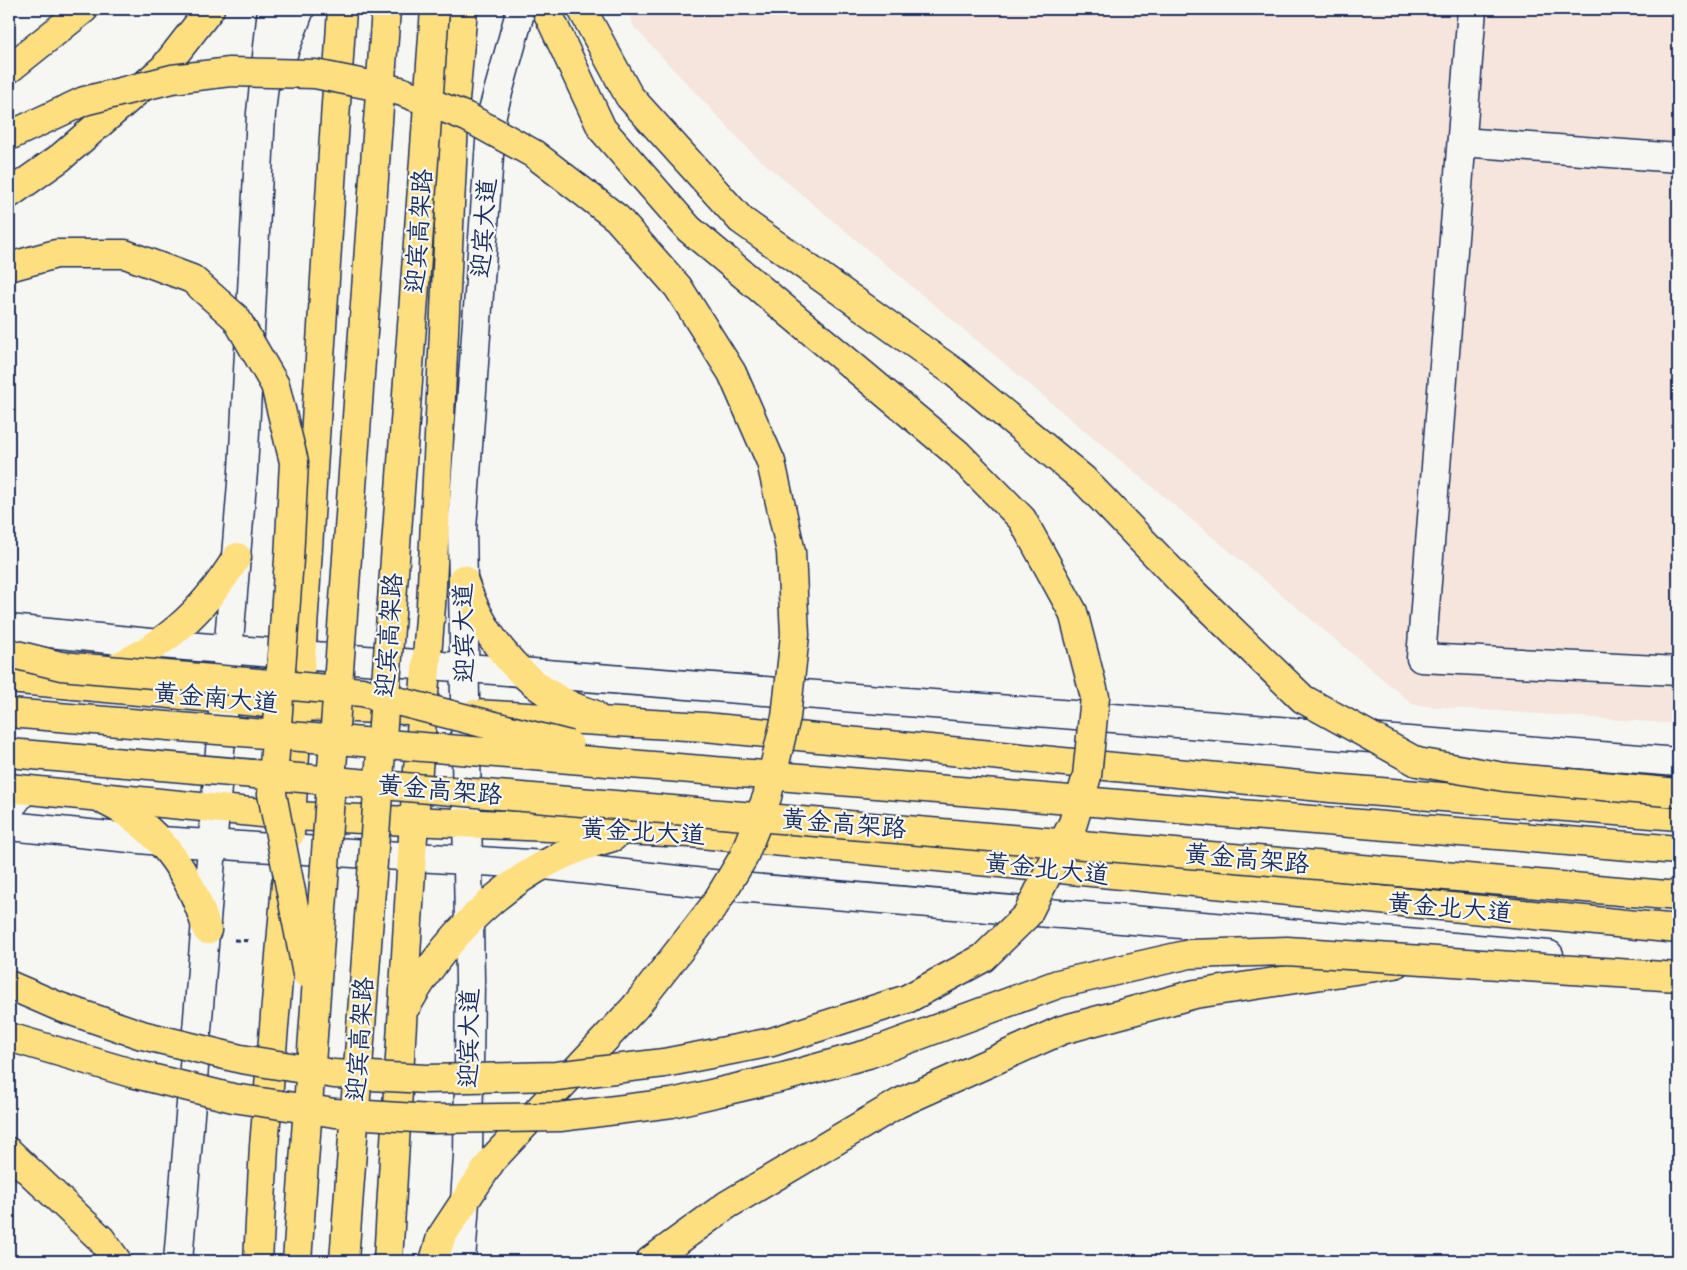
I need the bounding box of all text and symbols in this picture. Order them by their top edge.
street label: 迎宾高架路 [399,168,439,294]
street label: 迎宾大道 [465,177,503,279]
street label: 迎宾高架路 [369,572,409,698]
street label: 迎宾大道 [447,583,481,683]
street label: 黄金南大道 [152,677,280,719]
street label: 黄金高架路 [376,769,504,811]
street label: 黄金高架路 [780,803,908,845]
street label: 黄金北大道 [580,813,706,851]
street label: 黄金高架路 [1183,838,1311,880]
street label: 黄金北大道 [983,847,1111,891]
street label: 黄金北大道 [1386,887,1514,929]
street label: 迎宾高架路 [340,976,380,1102]
street label: 迎宾大道 [452,988,486,1088]

